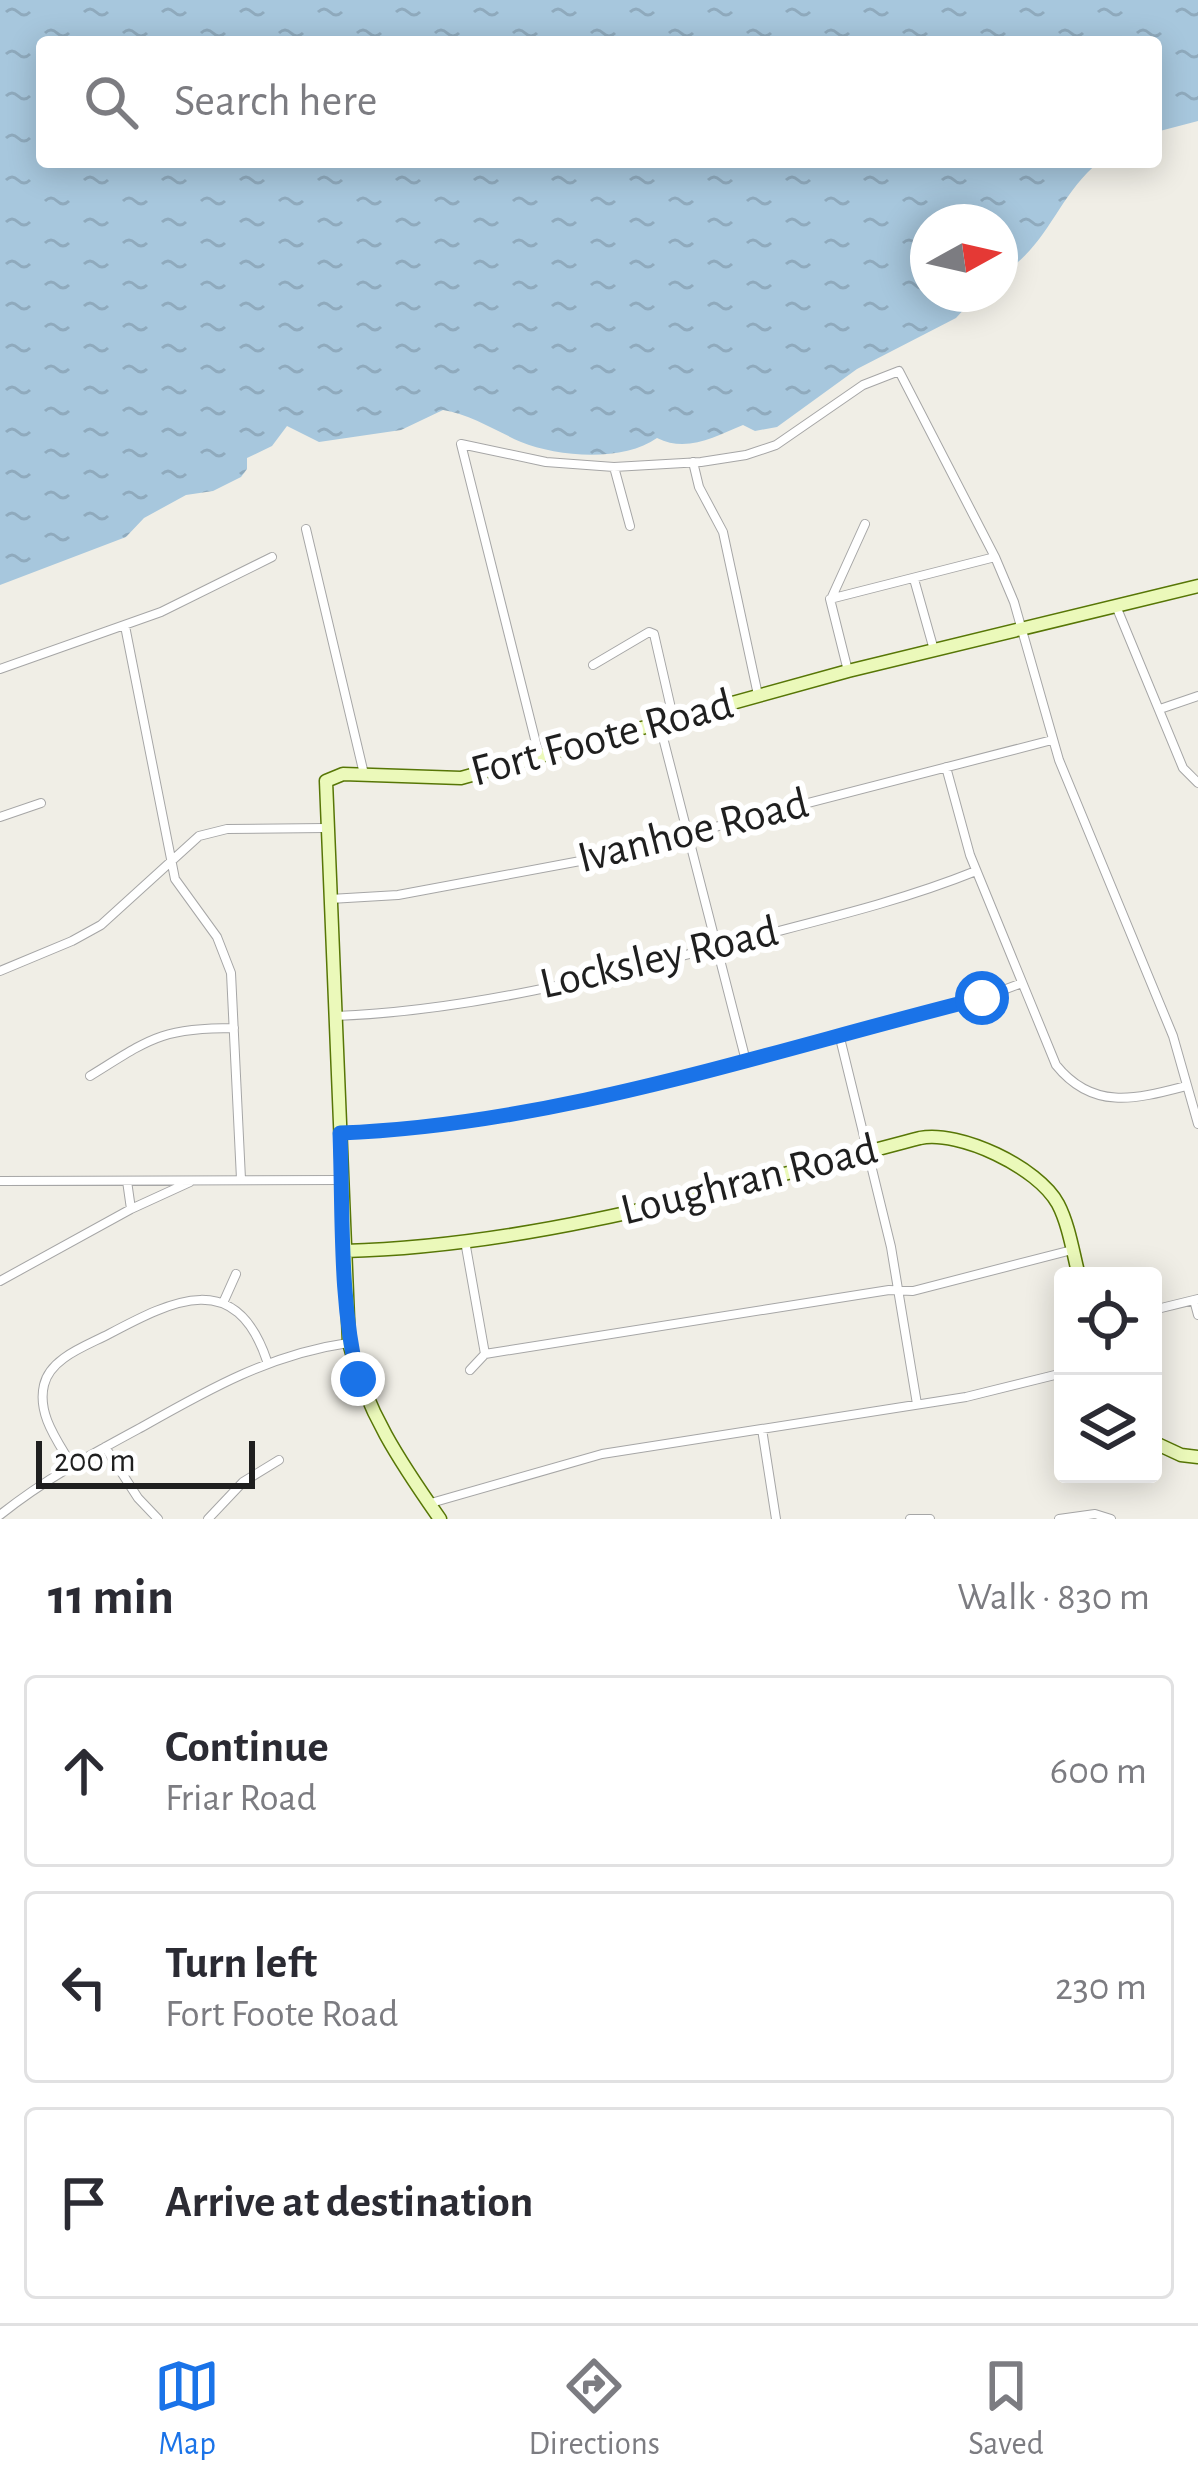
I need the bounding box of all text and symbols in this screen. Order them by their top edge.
search box [36,36,1162,168]
icon: search [78,69,144,135]
text: Search here [174,79,377,124]
north arrow [910,204,1018,312]
street label: Fort Foote Road [466,681,738,795]
street label: Ivanhoe Road [573,781,813,881]
street label: Locksley Road [536,909,782,1007]
route start [955,971,1009,1025]
street label: Loughran Road [616,1126,882,1234]
map controls [1054,1267,1162,1483]
button: locate [1054,1267,1162,1375]
route end [331,1352,385,1406]
button: layers [1054,1375,1162,1483]
scale bar [36,1435,255,1488]
text: 200 m [54,1445,136,1478]
text: 11 min [48,1572,174,1623]
text: Walk · 830 m [957,1578,1150,1617]
text: Continue [165,1725,329,1770]
icon: ahead [51,1738,117,1804]
text: 600 m [1050,1752,1147,1791]
text: Friar Road [165,1779,317,1818]
text: Turn left [165,1941,317,1986]
icon: left [51,1954,117,2020]
text: 230 m [1055,1968,1147,2007]
text: Fort Foote Road [165,1995,398,2034]
icon: arrive [51,2170,117,2236]
text: Arrive at destination [165,2180,533,2225]
tab: Map [154,2353,220,2465]
tab: Directions [528,2353,660,2465]
tab: Saved [968,2353,1044,2465]

